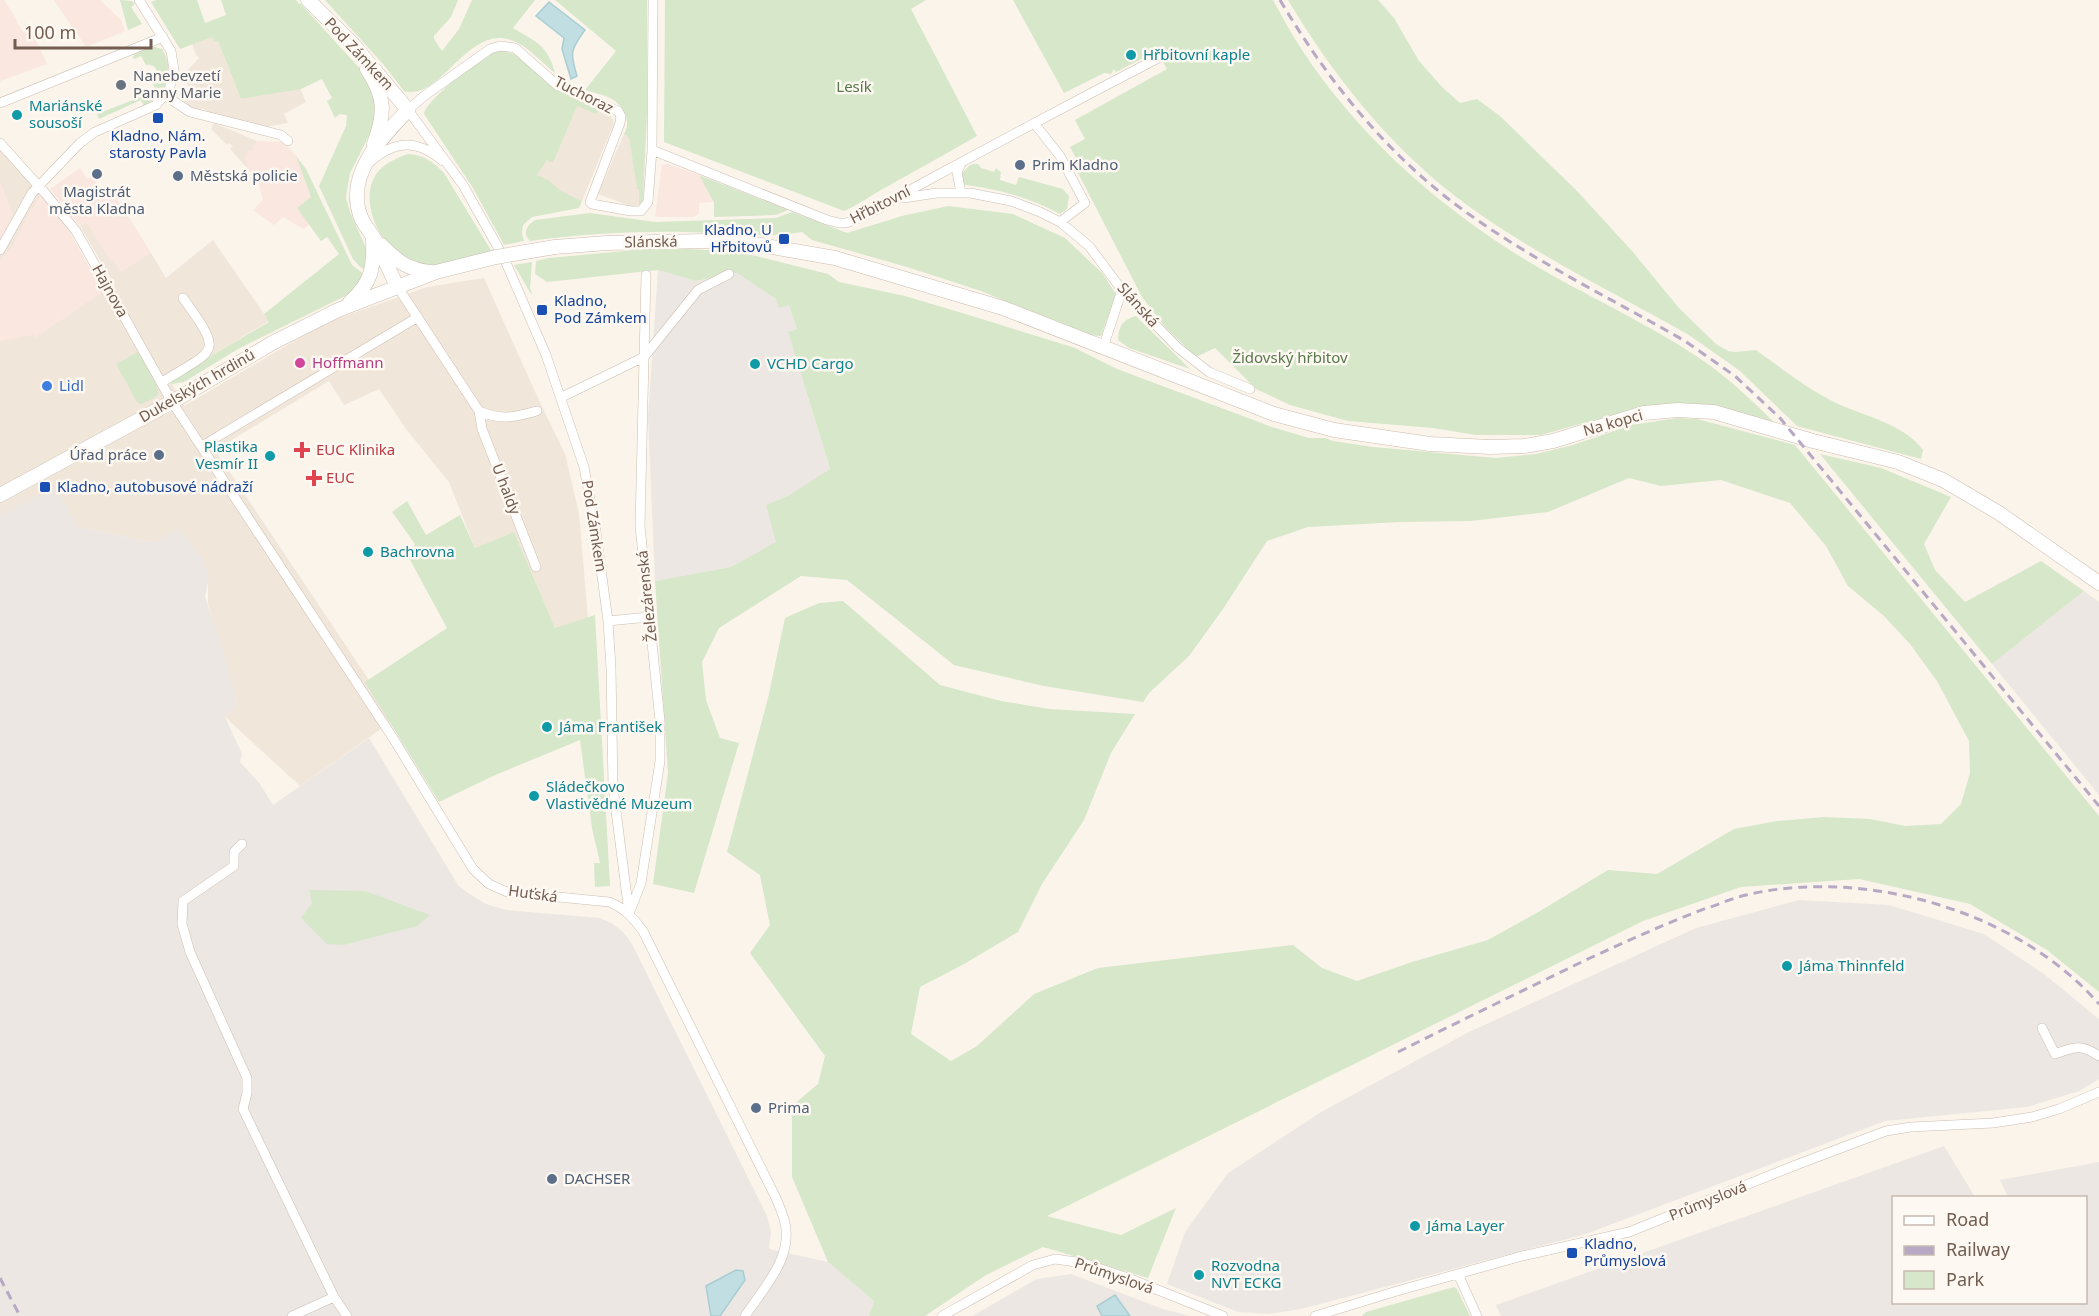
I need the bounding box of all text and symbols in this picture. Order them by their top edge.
scale bar [15,12,152,50]
street label: Pod Zámkem [321,13,399,94]
text: 100 m [24,20,76,44]
place label: Hřbitovní kaple [1143,44,1250,64]
marker: Hřbitovní kaple [1124,48,1138,62]
place label: Nanebevzetí Panny Marie [133,65,221,102]
street label: Tuchoraz [552,71,617,117]
park label: Lesík [836,76,872,96]
marker: Nanebevzetí Panny Marie [114,78,128,92]
place label: Mariánské sousoší [29,95,102,132]
marker: Mariánské sousoší [10,108,24,122]
marker: Kladno, Nám. starosty Pavla [151,111,165,125]
place label: Kladno, Nám. starosty Pavla [109,125,207,162]
place label: Prim Kladno [1032,154,1118,174]
marker: Prim Kladno [1013,158,1027,172]
place label: Městská policie [190,165,298,185]
marker: Magistrát města Kladna [90,167,104,181]
marker: Městská policie [171,169,185,183]
street label: Hřbitovní [846,180,914,228]
place label: Magistrát města Kladna [49,181,145,218]
place label: Kladno, U Hřbitovů [704,219,772,256]
street label: Slánská [624,231,678,251]
marker: Kladno, U Hřbitovů [777,232,791,246]
street label: Hajnova [88,261,134,321]
street label: Slánská [1113,278,1164,331]
place label: Kladno, Pod Zámkem [554,290,647,327]
marker: Kladno, Pod Zámkem [535,303,549,317]
street label: Dukelských hrdinů [135,344,258,426]
park label: Židovský hřbitov [1232,347,1348,367]
place label: Hoffmann [312,352,384,372]
place label: VCHD Cargo [767,353,854,373]
marker: Hoffmann [293,356,307,370]
marker: VCHD Cargo [748,357,762,371]
place label: Lidl [59,375,84,395]
marker: Lidl [40,379,54,393]
street label: Na kopci [1581,404,1645,440]
place label: Plastika Vesmír II [195,436,258,473]
place label: EUC Klinika [316,439,395,459]
marker: EUC Klinika [293,441,311,459]
place label: Úřad práce [69,444,147,464]
marker: Úřad práce [152,448,166,462]
marker: Plastika Vesmír II [263,449,277,463]
street label: U haldy [488,460,526,517]
place label: EUC [326,467,355,487]
marker: EUC [307,471,321,485]
place label: Kladno, autobusové nádraží [57,476,254,496]
street label: Pod Zámkem [578,478,612,573]
marker: Kladno, autobusové nádraží [38,480,52,494]
place label: Bachrovna [380,541,455,561]
marker: Bachrovna [361,545,375,559]
street label: Železárenská [631,549,661,643]
place label: Jáma František [557,716,662,736]
marker: Jáma František [540,720,554,734]
place label: Sládečkovo Vlastivědné Muzeum [546,776,692,813]
marker: Sládečkovo Vlastivědné Muzeum [527,789,541,803]
street label: Huťská [507,880,559,906]
place label: Jáma Thinnfeld [1797,955,1905,975]
marker: Jáma Thinnfeld [1780,959,1794,973]
place label: Prima [768,1097,810,1117]
marker: Prima [749,1101,763,1115]
place label: DACHSER [564,1168,631,1188]
marker: DACHSER [545,1172,559,1186]
street label: Průmyslová [1666,1175,1749,1225]
legend [1892,1196,2087,1304]
text: Road [1946,1207,1989,1231]
place label: Jáma Layer [1425,1215,1504,1235]
marker: Jáma Layer [1408,1219,1422,1233]
place label: Kladno, Průmyslová [1584,1233,1666,1270]
text: Railway [1946,1237,2011,1261]
marker: Kladno, Průmyslová [1565,1246,1579,1260]
street label: Průmyslová [1072,1252,1156,1298]
place label: Rozvodna NVT ECKG [1211,1255,1281,1292]
text: Park [1946,1267,1984,1291]
marker: Rozvodna NVT ECKG [1192,1268,1206,1282]

